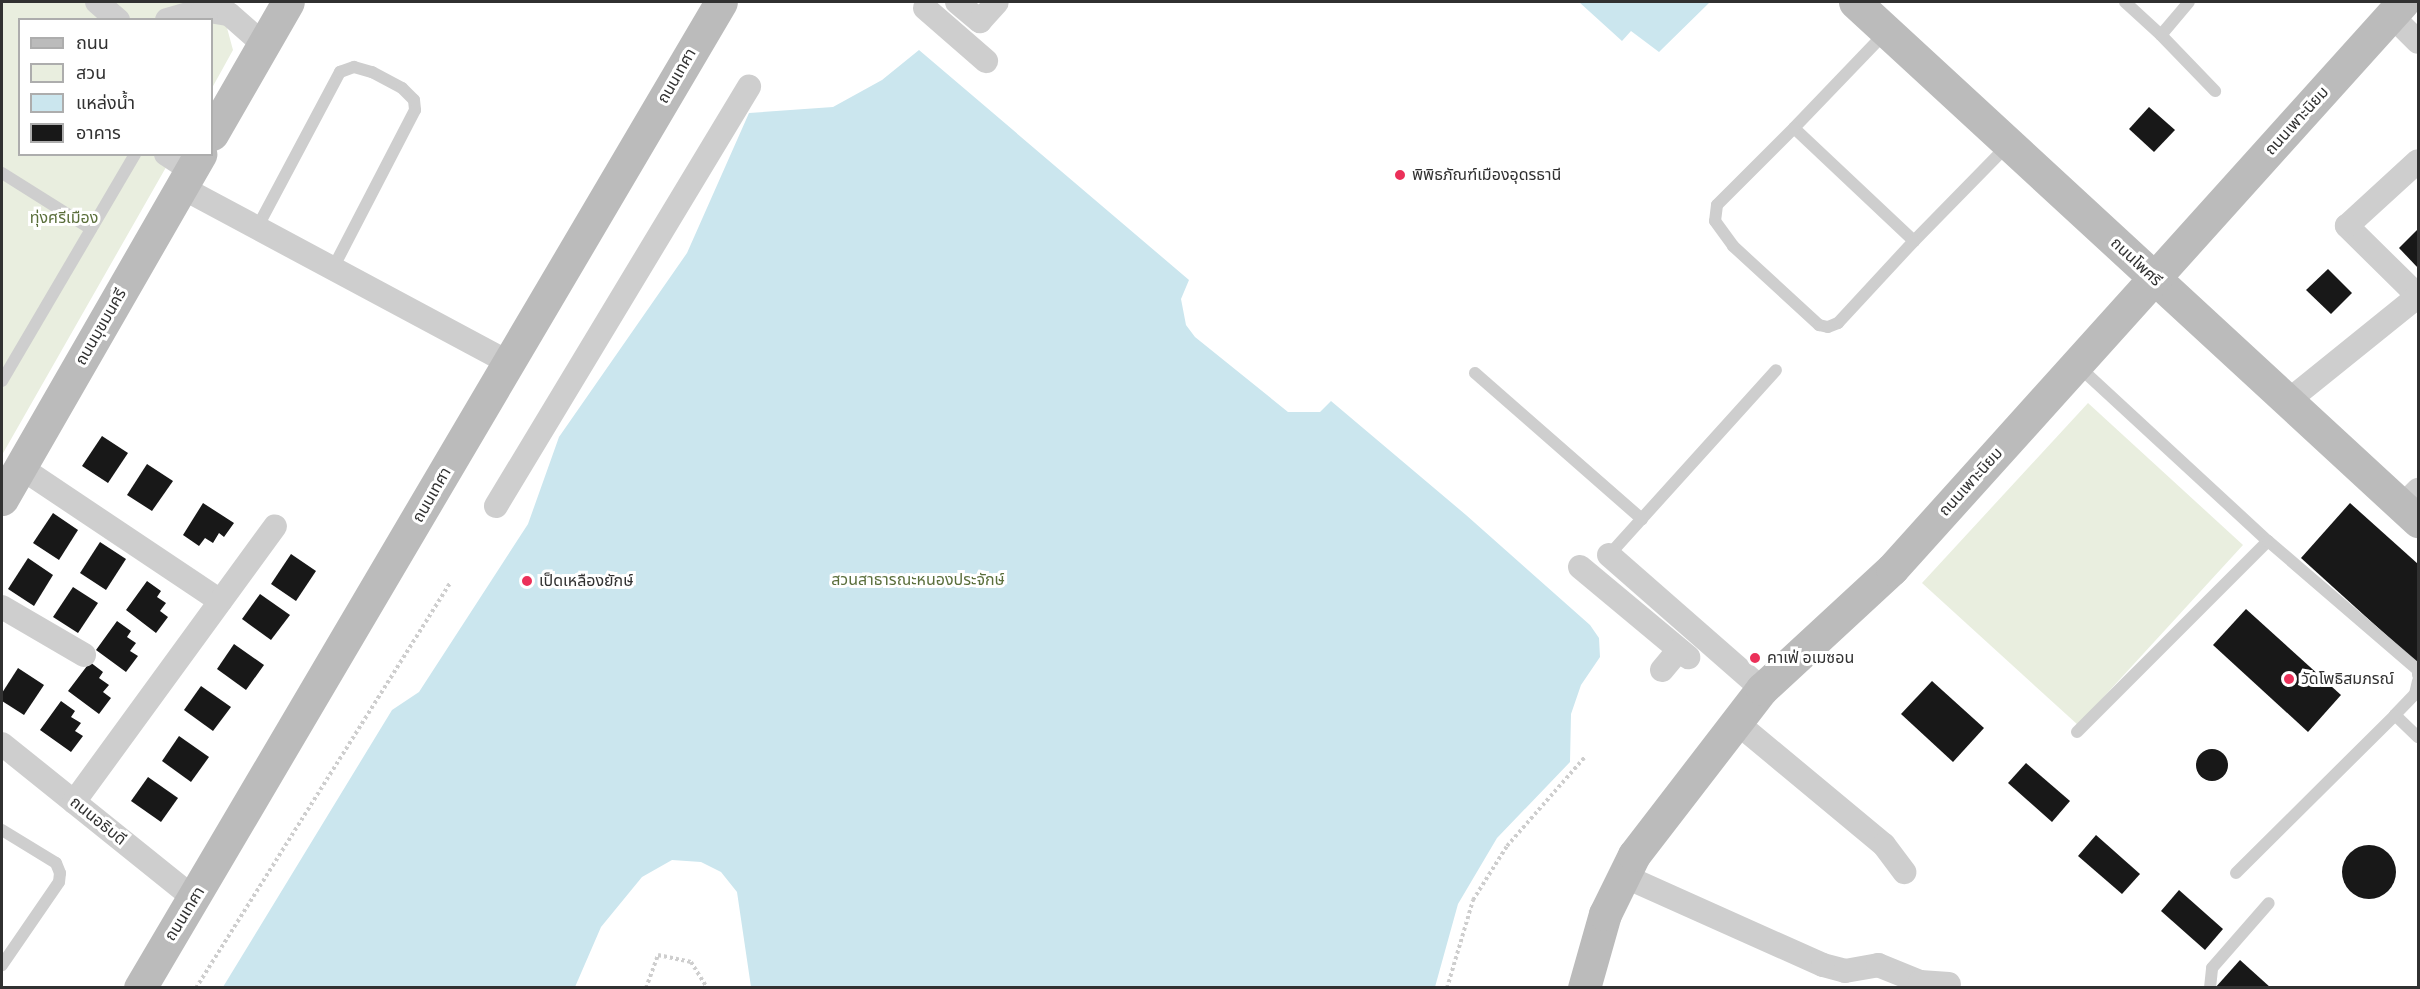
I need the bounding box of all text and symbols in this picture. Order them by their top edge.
legend [18,18,213,156]
text: ถนน [76,32,109,54]
street label: ถนนเทศา [654,45,700,107]
text: สวน [76,62,106,84]
street label: ถนนเพาะนิยม [2261,83,2333,159]
text: แหล่งน้ำ [76,92,135,114]
text: อาคาร [76,122,121,144]
place label: พิพิธภัณฑ์เมืองอุดรธานี [1412,165,1561,185]
marker: พิพิธภัณฑ์เมืองอุดรธานี [1393,168,1407,182]
park label: ทุ่งศรีเมือง [30,208,98,228]
street label: ถนนโพศรี [2106,234,2166,290]
street label: ถนนมุขมนครี [71,285,131,369]
street label: ถนนเพาะนิยม [1935,444,2007,520]
street label: ถนนเทศา [409,464,455,526]
park label: สวนสาธารณะหนองประจักษ์ [831,570,1005,590]
place label: เป็ดเหลืองยักษ์ [539,571,633,591]
marker: เป็ดเหลืองยักษ์ [520,574,534,588]
place label: คาเฟ่ อเมซอน [1767,648,1854,668]
marker: คาเฟ่ อเมซอน [1748,651,1762,665]
place label: วัดโพธิสมภรณ์ [2301,669,2394,689]
marker: วัดโพธิสมภรณ์ [2282,672,2296,686]
street label: ถนนอธิบดี [66,793,130,849]
street label: ถนนเทศา [161,883,209,945]

